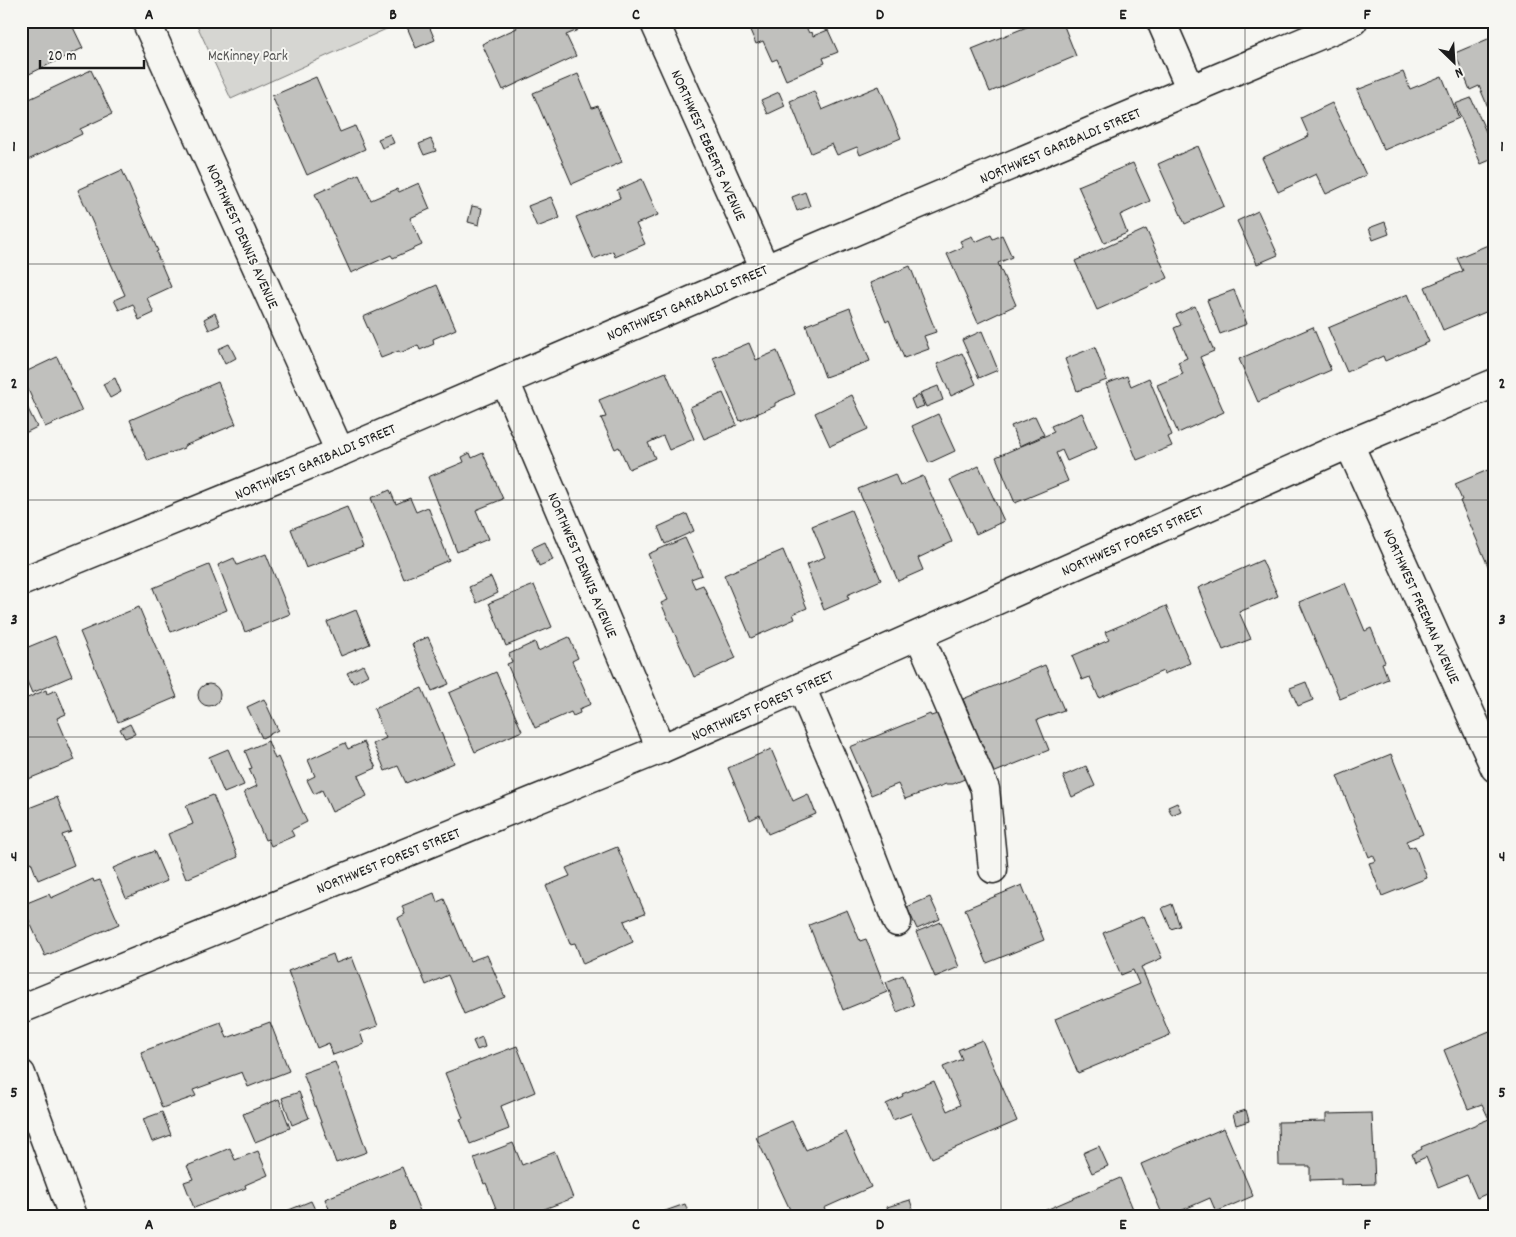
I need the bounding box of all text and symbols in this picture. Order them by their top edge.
text: A [145,4,154,27]
text: B [389,4,397,27]
text: C [632,4,640,27]
text: D [876,4,885,27]
text: E [1119,4,1127,27]
text: F [1363,4,1371,27]
scale bar [40,38,144,70]
north arrow [1428,38,1478,88]
text: 20 m [48,46,76,68]
park label: McKinney Park [208,46,288,68]
text: N [1451,61,1466,83]
street label: NORTHWEST EBBERTS AVENUE [664,67,751,225]
street label: NORTHWEST GARIBALDI STREET [977,103,1145,191]
text: 1 [12,136,16,159]
text: 1 [1500,136,1504,159]
street label: NORTHWEST DENNIS AVENUE [199,161,283,313]
street label: NORTHWEST GARIBALDI STREET [604,260,772,348]
text: 2 [11,373,18,396]
text: 2 [1499,373,1506,396]
street label: NORTHWEST GARIBALDI STREET [232,419,400,507]
street label: NORTHWEST DENNIS AVENUE [541,490,622,642]
street label: NORTHWEST FOREST STREET [1058,501,1207,583]
street label: NORTHWEST FREEMAN AVENUE [1376,526,1464,688]
text: 3 [10,609,18,632]
text: 3 [1498,609,1506,632]
street label: NORTHWEST FOREST STREET [688,666,837,748]
street label: NORTHWEST FOREST STREET [313,823,464,901]
text: 4 [11,846,17,869]
text: 4 [1499,846,1505,869]
text: 5 [10,1082,18,1105]
text: 5 [1498,1082,1506,1105]
text: A [145,1214,154,1237]
text: B [389,1214,397,1237]
text: C [632,1214,640,1237]
text: D [876,1214,885,1237]
text: E [1119,1214,1127,1237]
text: F [1363,1214,1371,1237]

